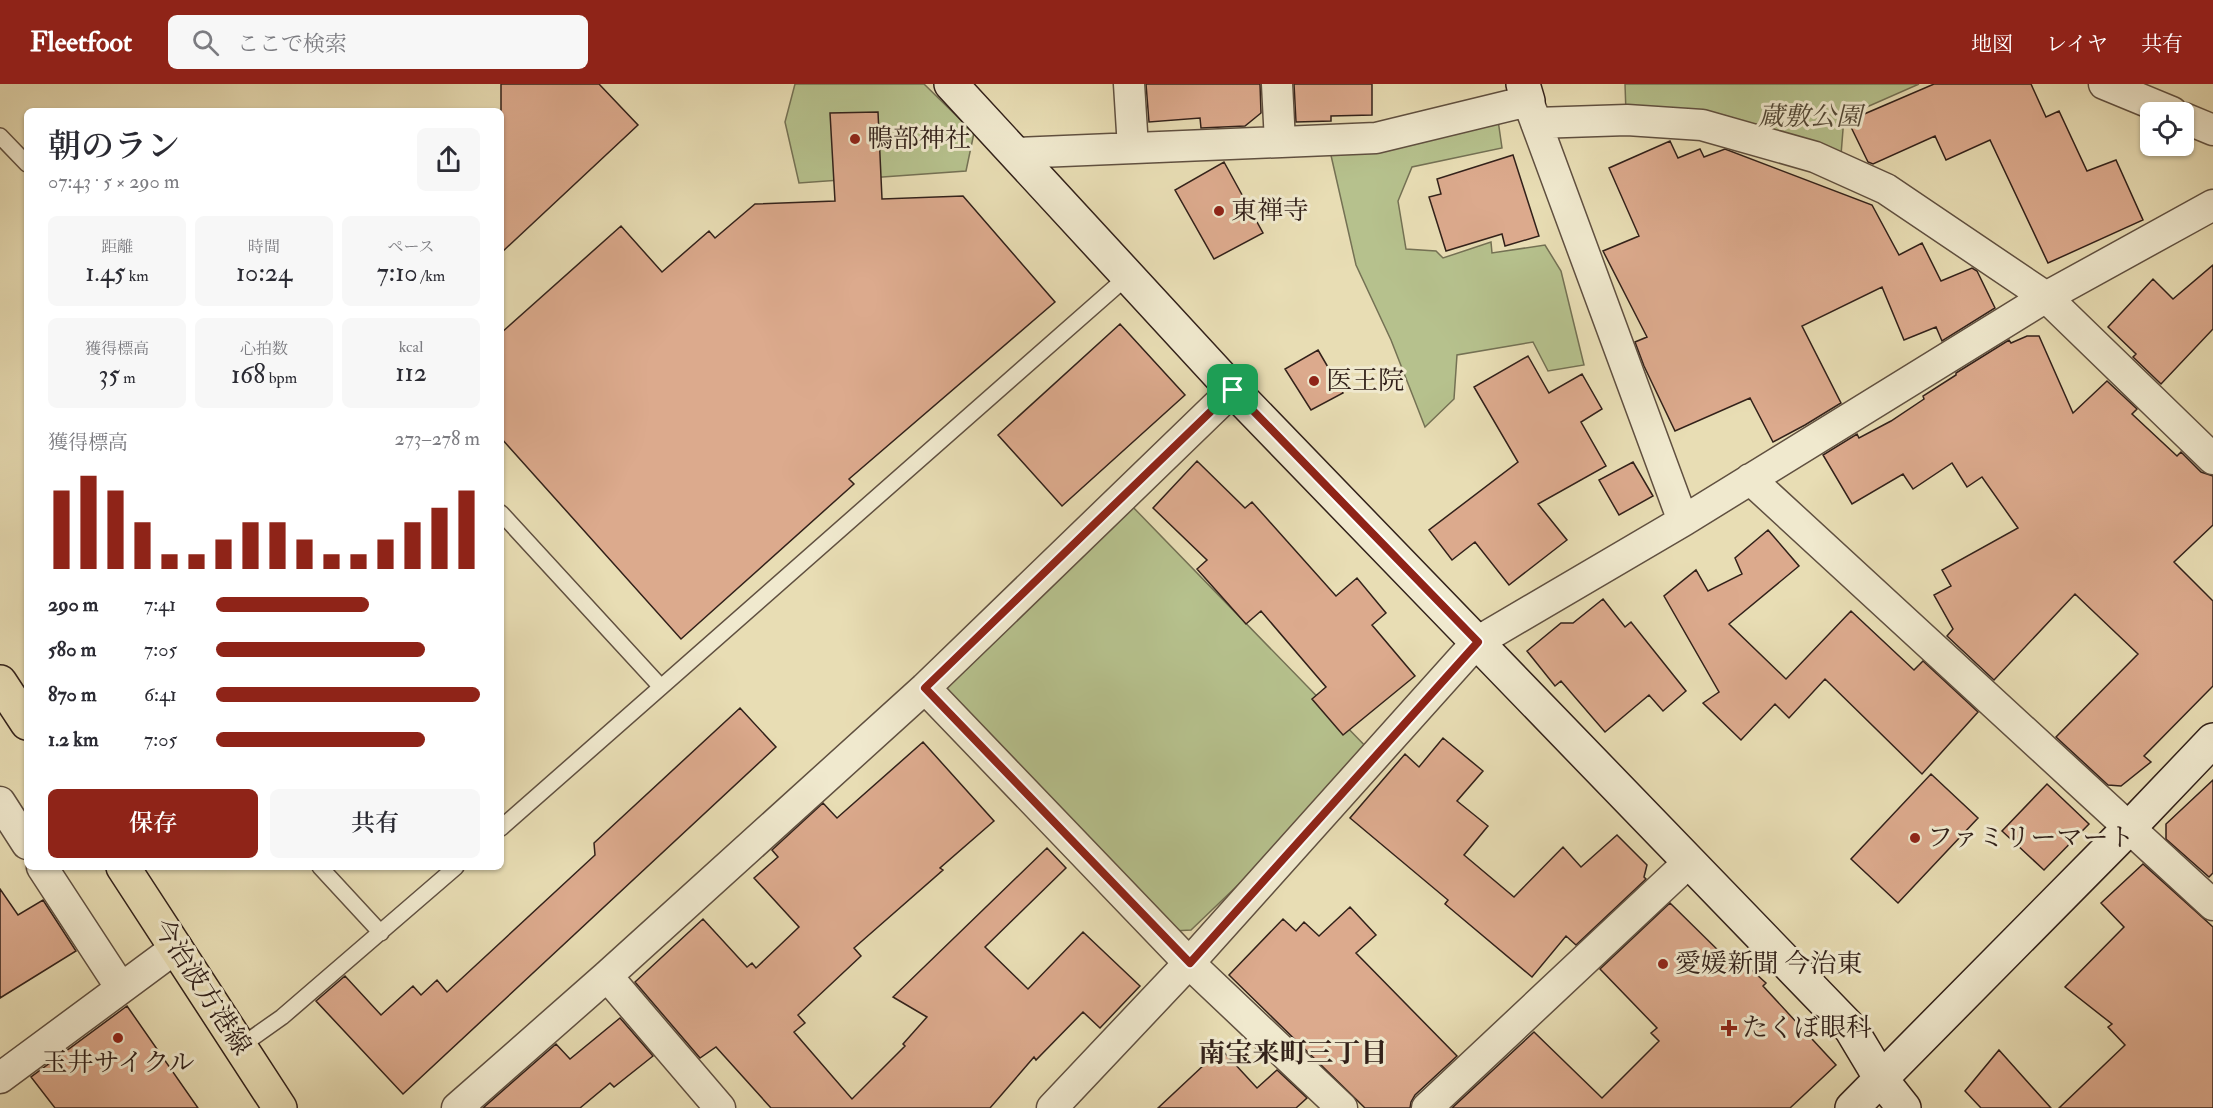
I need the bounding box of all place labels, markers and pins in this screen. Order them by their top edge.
place label: 鴨部神社 [867,123,971,155]
marker: 鴨部神社 [848,132,862,146]
place label: 東禅寺 [1231,195,1309,227]
marker: 東禅寺 [1212,204,1226,218]
pin [1207,364,1258,415]
place label: 医王院 [1326,365,1404,397]
marker: 医王院 [1307,374,1321,388]
place label: ファミリーマート [1927,822,2134,854]
marker: ファミリーマート [1908,831,1922,845]
place label: 愛媛新聞 今治東 [1675,948,1862,980]
marker: 愛媛新聞 今治東 [1656,957,1670,971]
place label: たくぼ眼科 [1742,1012,1872,1044]
marker: たくぼ眼科 [1720,1019,1738,1037]
marker: 玉井サイクル [111,1031,125,1045]
place label: 玉井サイクル [42,1047,194,1079]

